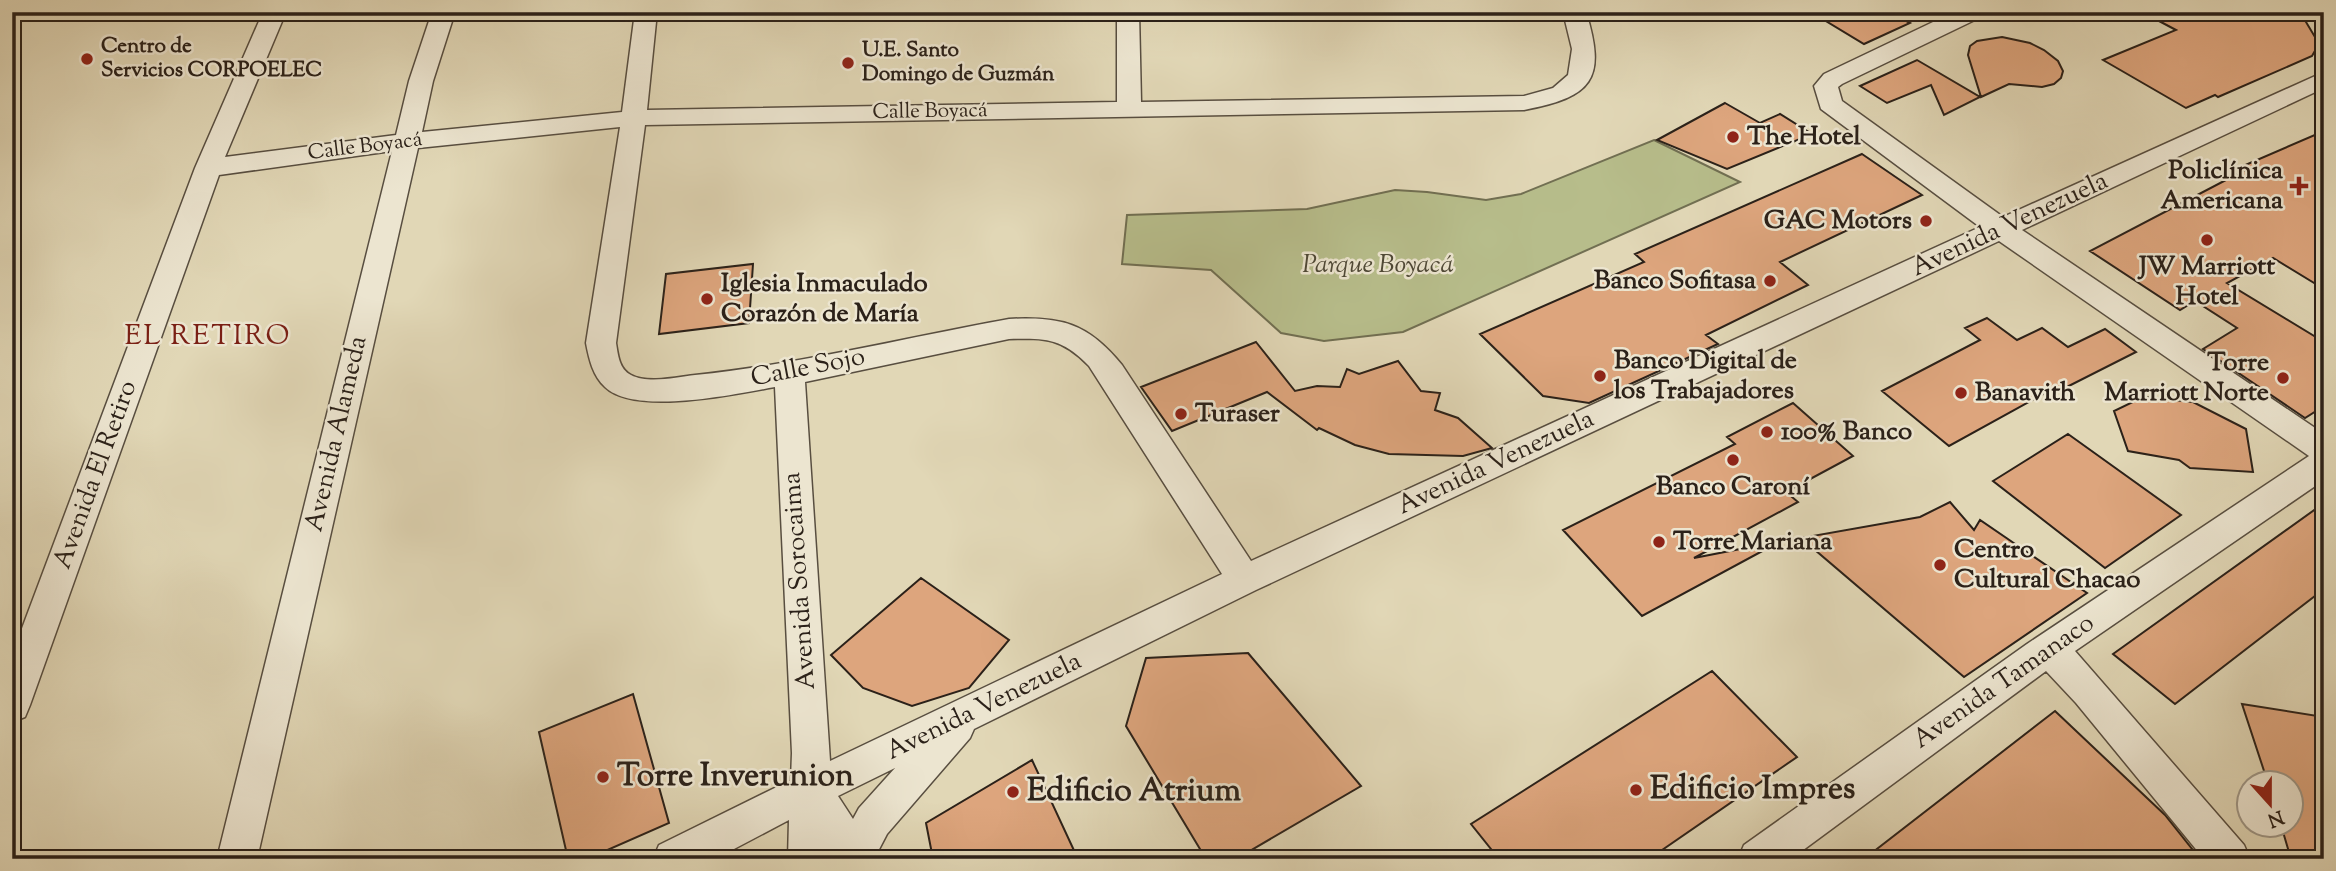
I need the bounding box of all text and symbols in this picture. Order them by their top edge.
place label: Centro de Servicios CORPOELEC [101,32,322,86]
place label: U.E. Santo Domingo de Guzmán [862,36,1055,90]
marker: Centro de Servicios CORPOELEC [79,51,95,67]
marker: U.E. Santo Domingo de Guzmán [840,55,856,71]
street label: Calle Boyacá [872,96,988,128]
place label: The Hotel [1747,119,1861,156]
street label: Calle Boyacá [306,125,424,169]
marker: The Hotel [1725,129,1741,145]
place label: Policlínica Americana [2160,153,2283,220]
street label: Avenida Venezuela [1906,163,2114,287]
marker: Policlínica Americana [2289,176,2309,196]
place label: GAC Motors [1764,203,1912,240]
marker: GAC Motors [1918,213,1934,229]
marker: JW Marriott Hotel [2199,232,2215,248]
park label: Parque Boyacá [1302,247,1454,284]
place label: JW Marriott Hotel [2137,249,2275,316]
place label: Banco Sofitasa [1594,263,1756,300]
place label: Iglesia Inmaculado Corazón de María [721,266,928,333]
marker: Banco Sofitasa [1762,273,1778,289]
marker: Iglesia Inmaculado Corazón de María [699,291,715,307]
district label: EL RETIRO [125,317,291,357]
street label: Avenida Alameda [296,332,378,536]
street label: Calle Sojo [748,339,868,397]
place label: Banco Digital de los Trabajadores [1614,343,1797,410]
place label: Torre Marriott Norte [2104,345,2269,412]
marker: Banco Digital de los Trabajadores [1592,368,1608,384]
marker: Torre Marriott Norte [2275,370,2291,386]
place label: Banavith [1975,375,2076,412]
street label: Avenida El Retiro [45,376,147,574]
marker: Banavith [1953,385,1969,401]
place label: Turaser [1195,396,1280,433]
street label: Avenida Venezuela [1392,401,1600,525]
marker: Turaser [1173,406,1189,422]
place label: 100% Banco [1781,414,1912,451]
marker: 100% Banco [1759,424,1775,440]
marker: Banco Caroní [1725,452,1741,468]
place label: Banco Caroní [1656,469,1811,506]
street label: Avenida Sorocaima [774,471,826,691]
place label: Torre Mariana [1673,524,1832,561]
place label: Centro Cultural Chacao [1954,532,2140,599]
marker: Torre Mariana [1651,534,1667,550]
marker: Centro Cultural Chacao [1932,557,1948,573]
street label: Avenida Tamanaco [1906,605,2102,759]
street label: Avenida Venezuela [880,644,1088,770]
place label: Torre Inverunion [617,754,854,800]
place label: Edificio Impres [1650,767,1855,813]
marker: Torre Inverunion [595,769,611,785]
place label: Edificio Atrium [1027,769,1242,815]
north arrow [2234,770,2304,840]
marker: Edificio Impres [1628,782,1644,798]
marker: Edificio Atrium [1005,784,1021,800]
text: N [2263,802,2287,833]

